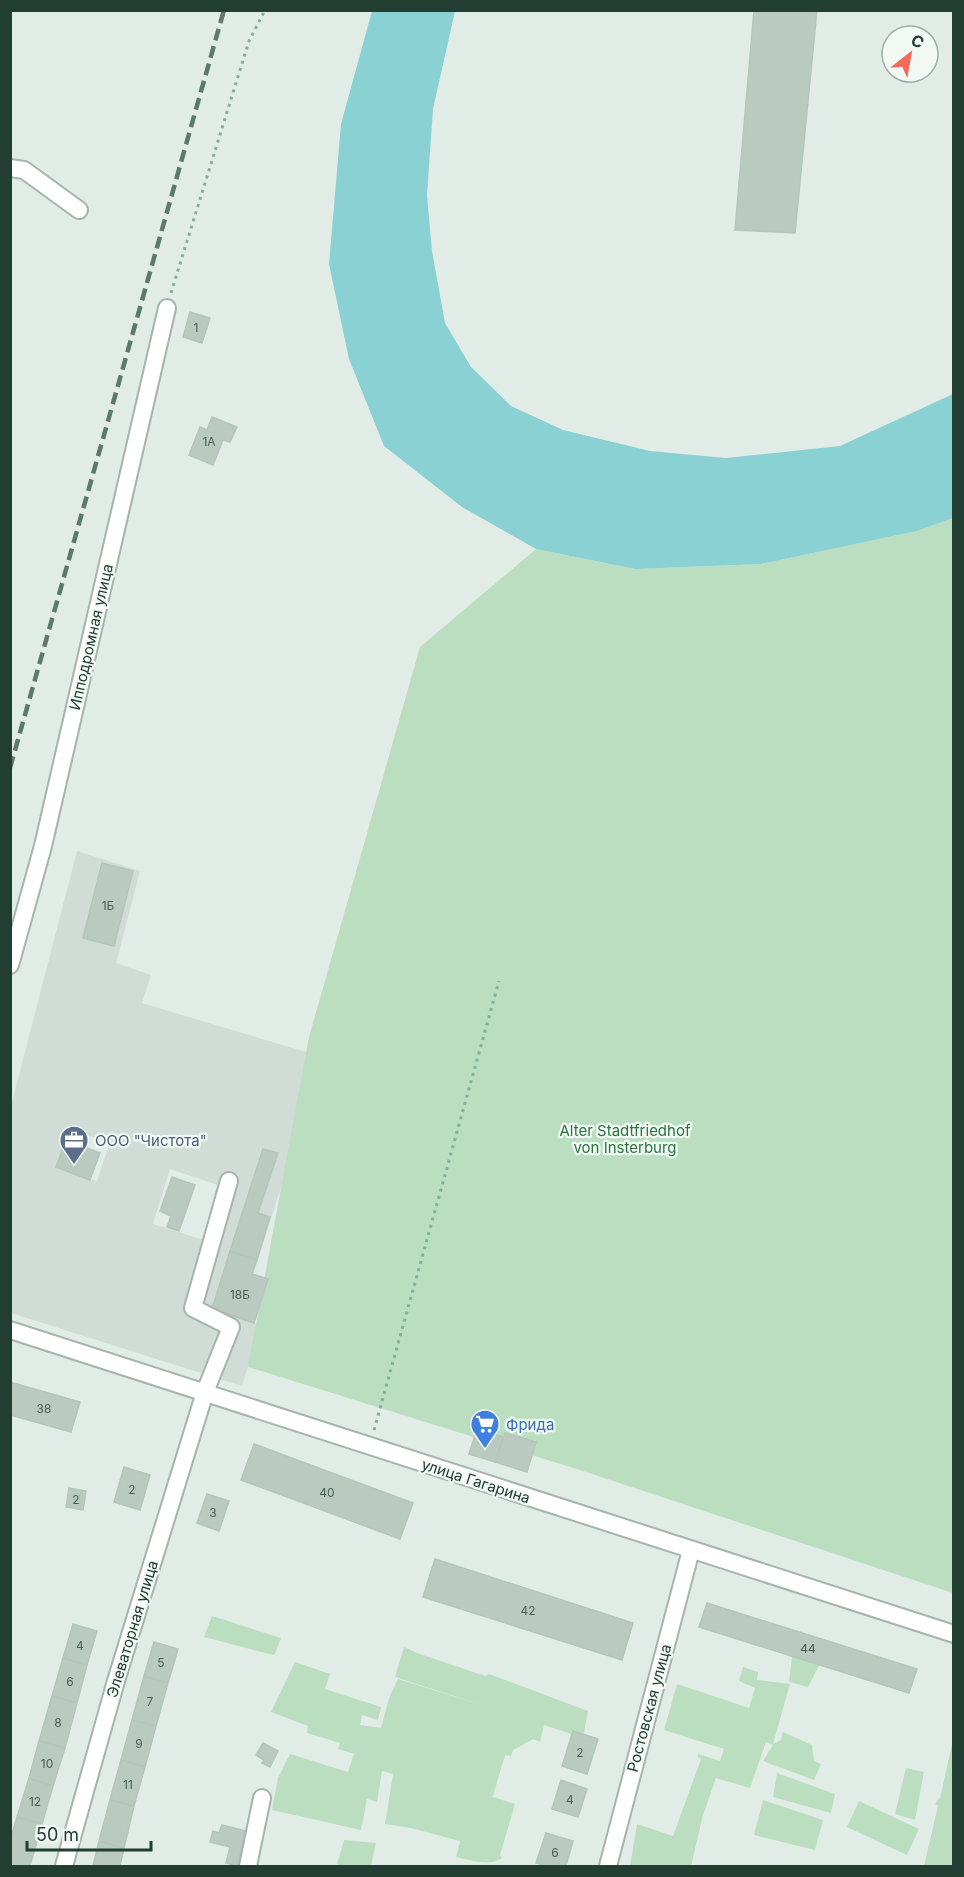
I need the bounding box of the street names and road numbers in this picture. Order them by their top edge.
street label: Ипподромная улица [65,562,117,712]
street label: улица Гагарина [419,1454,533,1508]
street label: Элеваторная улица [102,1558,162,1700]
street label: Ростовская улица [623,1642,675,1774]

